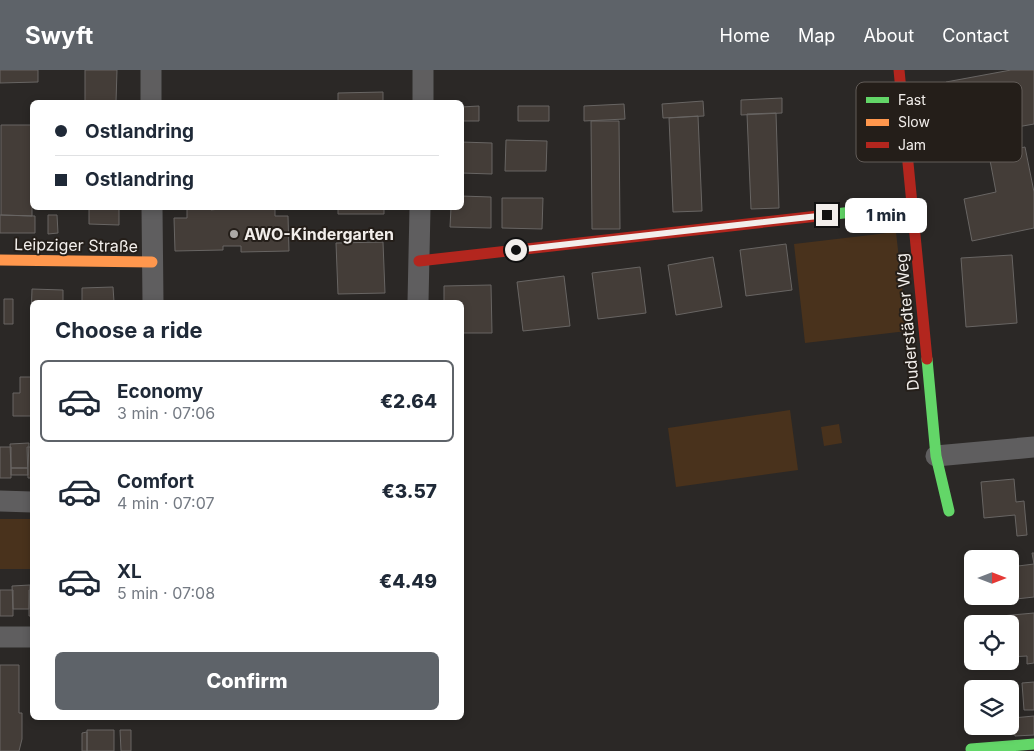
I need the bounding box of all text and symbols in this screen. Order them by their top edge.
text: Swyft [25,21,93,50]
text: Home [720,25,770,46]
text: Map [798,25,835,46]
text: About [863,25,914,46]
text: Contact [942,25,1009,46]
legend [856,82,1022,162]
text: Fast [898,91,926,108]
text: Slow [898,113,930,130]
text: Ostlandring [85,120,194,143]
text: Jam [898,136,926,153]
text: Ostlandring [85,168,194,191]
callout: 1 min [844,198,927,232]
route end [816,204,838,226]
text: 1 min [866,205,906,225]
place label: AWO-Kindergarten [244,224,394,244]
marker: AWO-Kindergarten [228,228,240,240]
street label: Leipziger Straße [14,234,138,256]
route start [505,239,527,261]
street label: Duderstädter Weg [891,252,923,392]
text: Choose a ride [55,317,203,343]
icon: car [57,379,102,424]
text: Economy [117,380,203,403]
text: €2.64 [380,390,437,413]
text: 3 min · 07:06 [117,403,215,423]
icon: car [57,469,102,514]
text: Comfort [117,470,194,493]
text: €3.57 [382,480,437,503]
text: 4 min · 07:07 [117,493,215,513]
north arrow [964,550,1019,605]
map controls [964,550,1019,735]
icon: car [57,559,102,604]
text: XL [117,560,142,583]
text: €4.49 [379,570,437,593]
text: 5 min · 07:08 [117,583,215,603]
button: locate [964,615,1019,670]
button: Confirm [55,652,439,710]
button: layers [964,680,1019,735]

